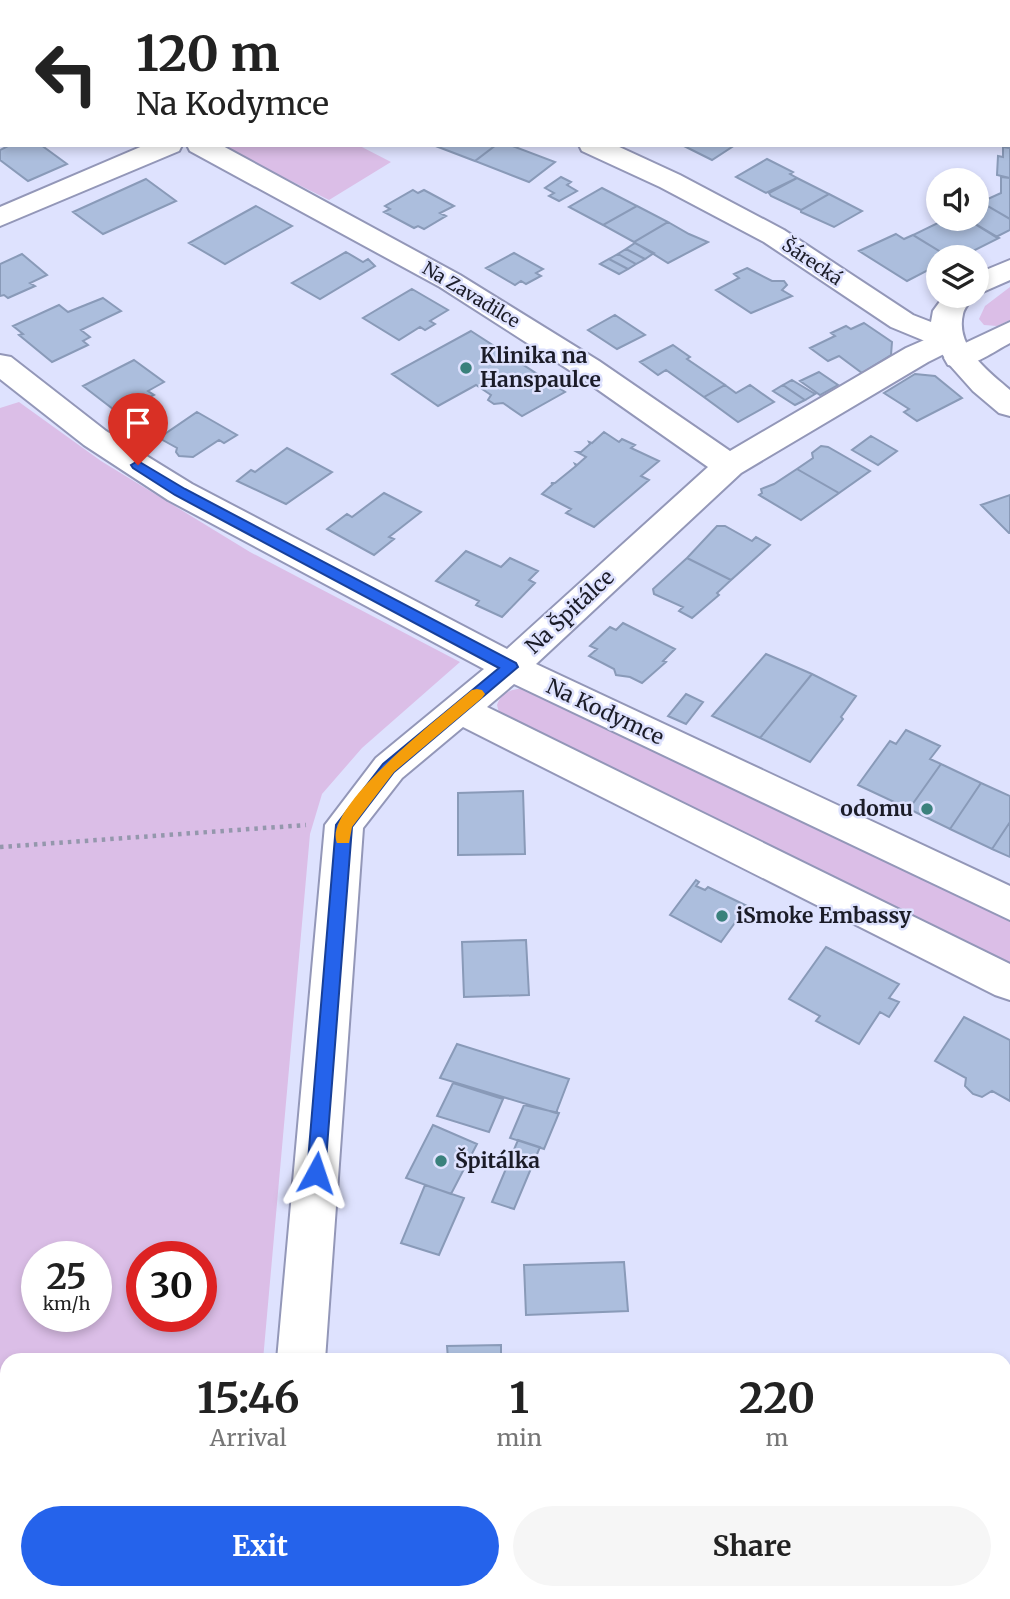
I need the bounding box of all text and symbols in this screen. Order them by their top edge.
text: 120 m [136,23,280,84]
icon: left [21,28,112,119]
text: Na Kodymce [136,84,329,124]
map controls [926,168,989,308]
button: sound [926,168,989,231]
street label: Šárecká [778,233,847,290]
button: layers [926,245,989,308]
street label: Na Zavadilce [418,257,524,333]
place label: Klinika na Hanspaulce [480,342,601,393]
marker: Klinika na Hanspaulce [458,360,474,376]
pin [108,393,168,465]
icon: arrive [119,404,157,442]
street label: Na Špitálce [520,564,620,659]
street label: Na Kodymce [542,673,668,751]
place label: odomu [840,795,913,822]
marker: odomu [919,801,935,817]
place label: iSmoke Embassy [736,902,912,929]
marker: iSmoke Embassy [714,908,730,924]
position arrow [279,1136,353,1210]
place label: Špitálka [455,1147,540,1174]
marker: Špitálka [433,1153,449,1169]
speed limit sign: 30 [126,1241,217,1332]
text: 25 [46,1255,87,1299]
text: km/h [43,1292,90,1315]
text: 15:46 [197,1372,300,1424]
text: 1 [510,1372,529,1424]
text: 220 [739,1372,815,1424]
text: Arrival [210,1423,287,1452]
text: min [497,1423,542,1452]
text: m [766,1423,788,1452]
button: Exit [21,1506,499,1586]
button: Share [513,1506,991,1586]

